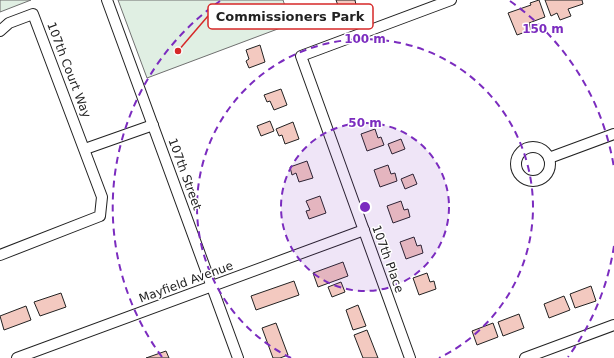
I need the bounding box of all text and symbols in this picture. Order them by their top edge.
callout: Commissioners Park [208,4,373,29]
text: Commissioners Park [216,9,365,24]
street label: 107th Court Way [44,20,94,120]
text: 150 m [522,22,564,36]
text: 100 m [344,32,386,46]
text: 50 m [348,116,382,130]
street label: 107th Street [166,136,205,212]
centre of rings [358,200,372,214]
street label: 107th Place [369,223,407,295]
street label: Mayfield Avenue [137,258,235,306]

